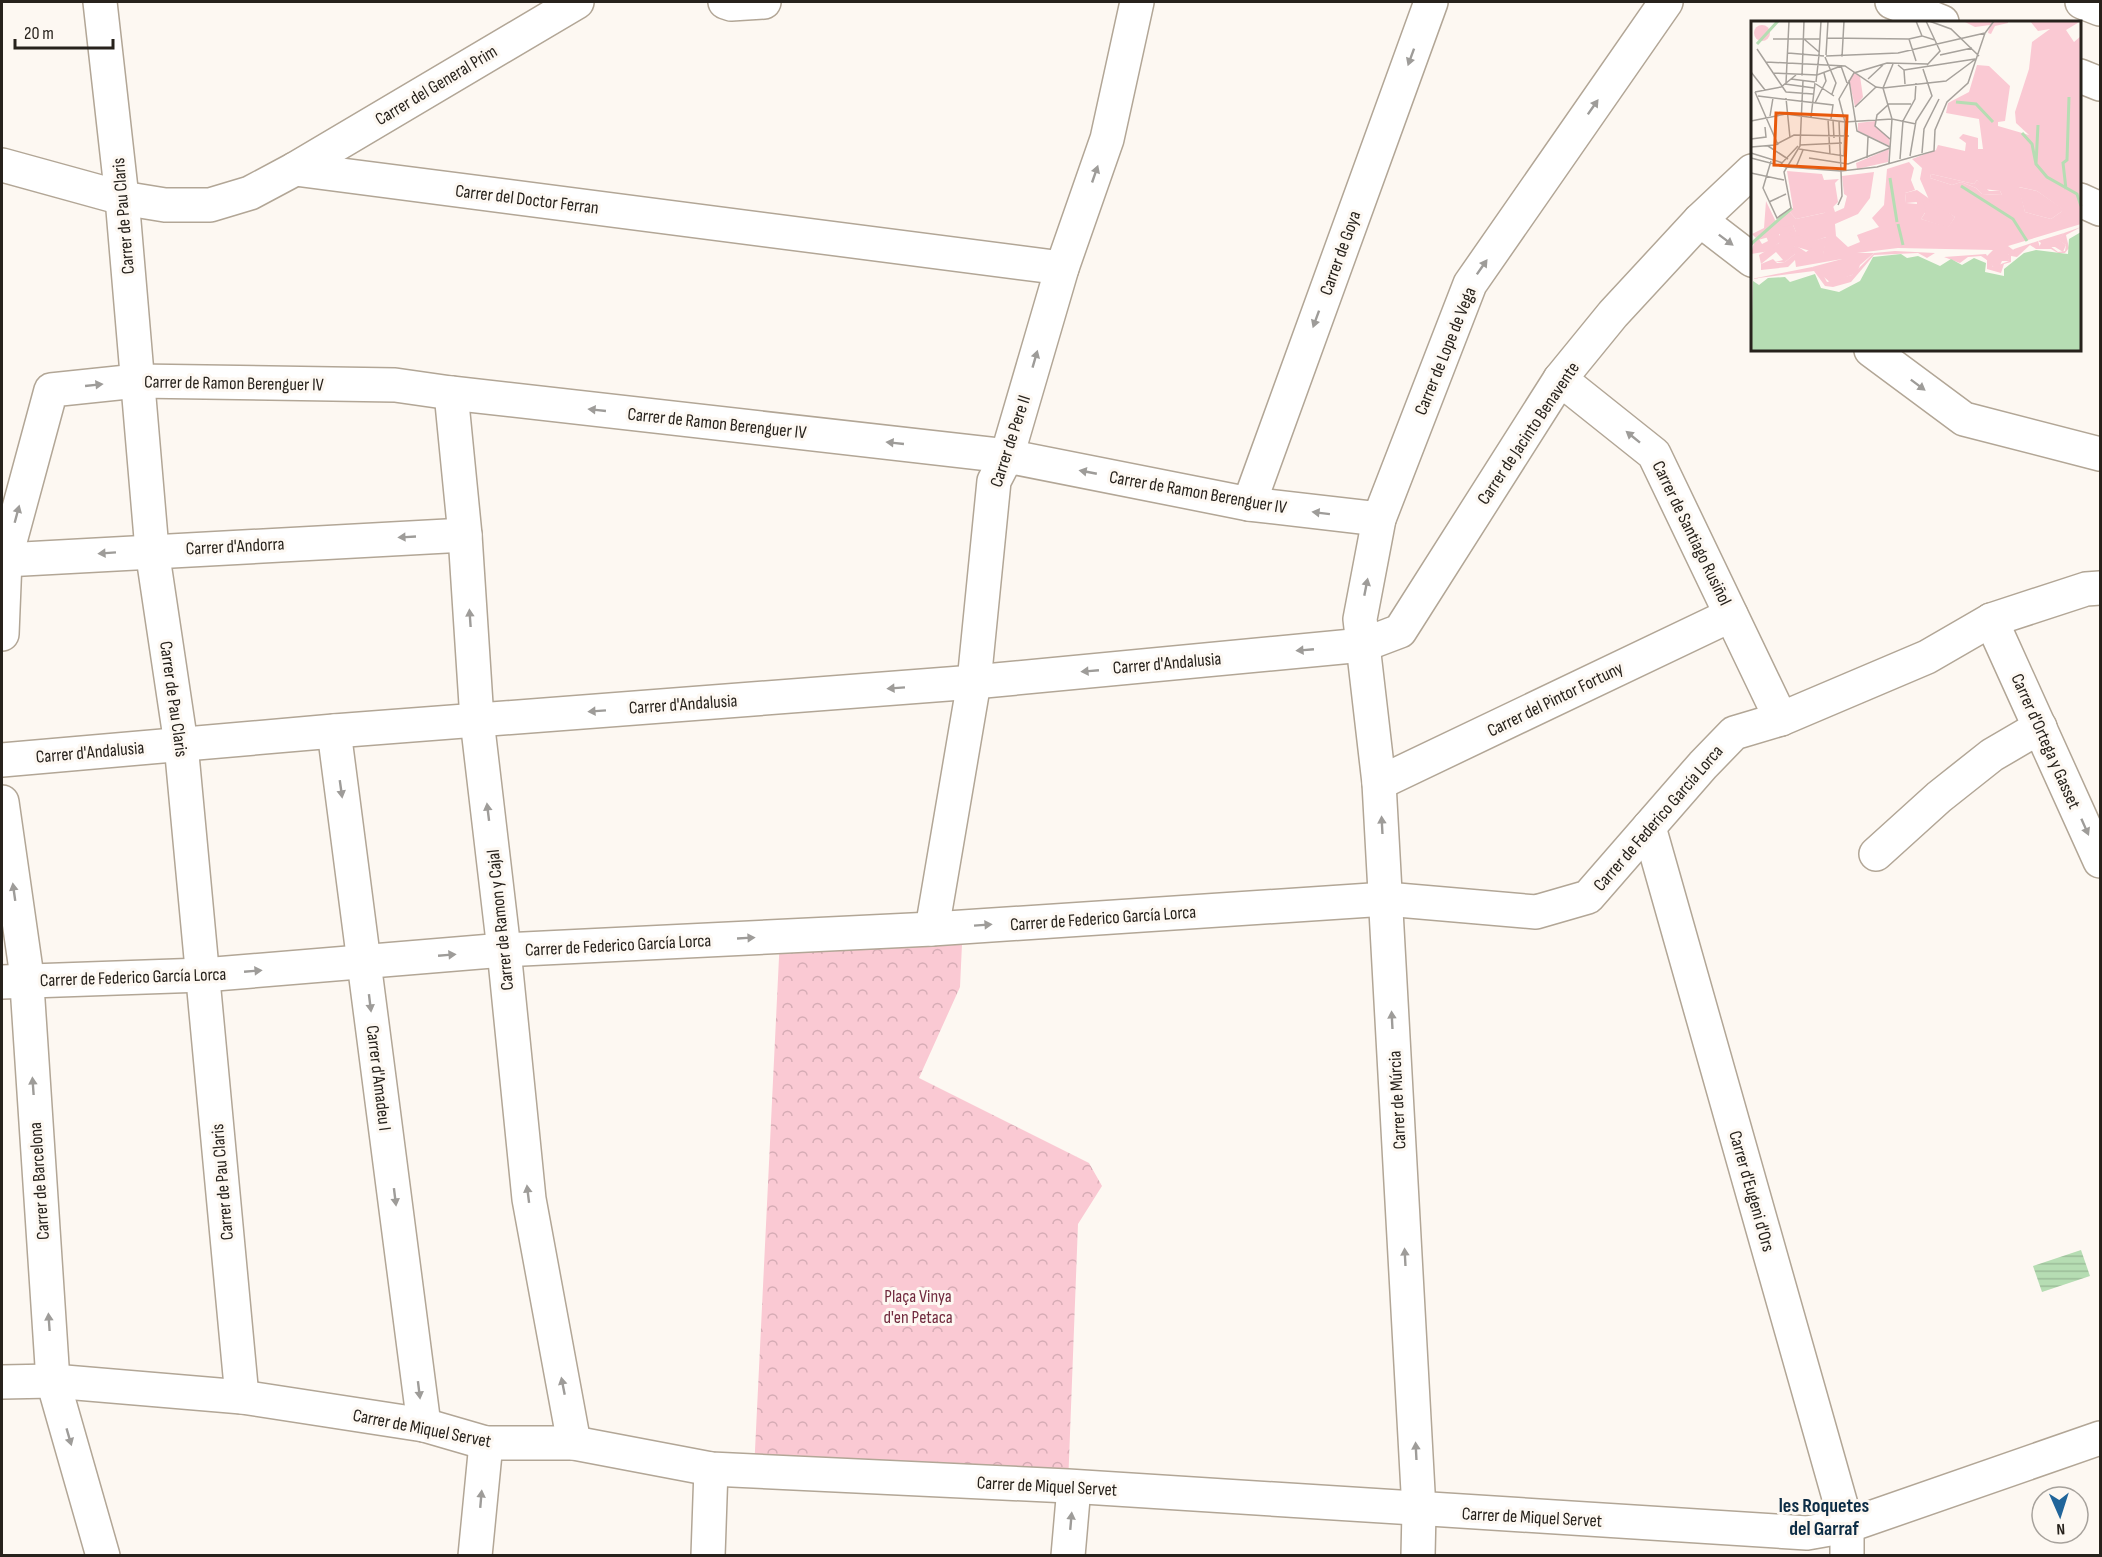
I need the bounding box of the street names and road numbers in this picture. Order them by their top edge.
street label: Carrer del General Prim [371,41,501,130]
street label: Carrer de Pau Claris [108,157,139,275]
street label: Carrer del Doctor Ferran [454,180,600,219]
street label: Carrer de Goya [1316,208,1365,298]
street label: Carrer de Lope de Vega [1410,284,1481,418]
street label: Carrer de Jacinto Benavente [1473,358,1584,508]
street label: Carrer de Ramon Berenguer IV [144,371,324,396]
street label: Carrer de Pere II [986,393,1035,490]
street label: Carrer de Ramon Berenguer IV [627,404,807,443]
street label: Carrer de Santiago Rusiñol [1647,458,1736,609]
street label: Carrer de Ramon Berenguer IV [1108,467,1288,518]
street label: Carrer d'Andorra [185,533,285,560]
street label: Carrer de Pau Claris [155,640,192,758]
street label: Carrer d'Andalusia [1112,648,1222,679]
street label: Carrer del Pintor Fortuny [1484,657,1626,741]
street label: Carrer d'Ortega y Gasset [2006,670,2085,812]
street label: Carrer d'Andalusia [628,690,738,719]
street label: Carrer d'Andalusia [35,737,145,768]
street label: Carrer de Federico García Lorca [1589,741,1728,896]
street label: Carrer de Ramon y Cajal [483,848,518,991]
street label: Carrer de Federico García Lorca [1009,902,1197,935]
street label: Carrer de Federico García Lorca [524,930,712,961]
street label: Carrer de Federico García Lorca [39,964,227,991]
street label: Carrer d'Amadeu I [362,1024,395,1132]
street label: Carrer de Múrcia [1384,1050,1411,1150]
street label: Carrer de Barcelona [25,1121,54,1241]
street label: Carrer de Pau Claris [207,1123,238,1241]
street label: Carrer d'Eugeni d'Ors [1724,1128,1779,1254]
street label: Carrer de Miquel Servet [351,1405,493,1452]
street label: Carrer de Miquel Servet [976,1472,1118,1501]
street label: Carrer de Miquel Servet [1461,1503,1603,1532]

